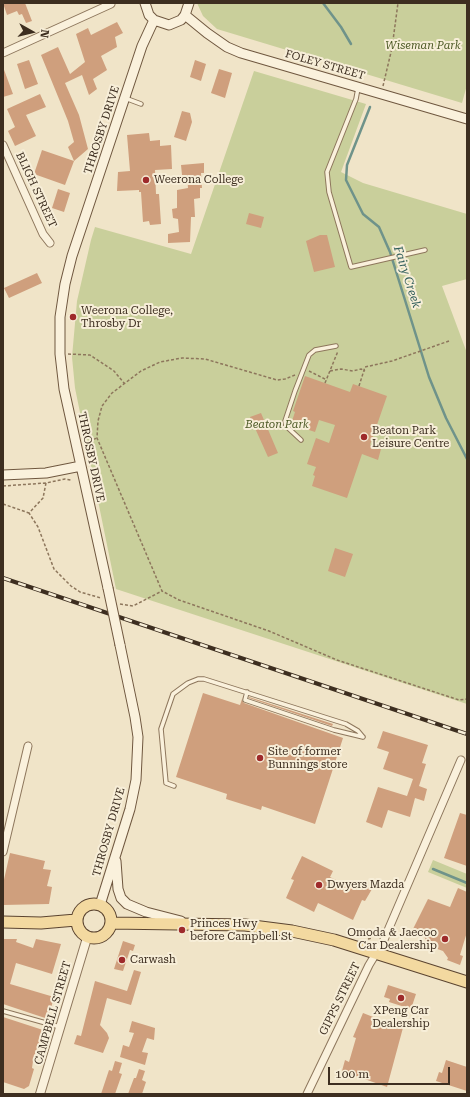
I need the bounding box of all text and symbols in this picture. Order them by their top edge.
north arrow [12,12,52,52]
text: N [37,29,51,39]
park label: Wiseman Park [385,39,461,53]
street label: FOLEY STREET [284,47,366,83]
street label: THROSBY DRIVE [81,84,123,176]
street label: BLIGH STREET [13,150,59,230]
place label: Weerona College [154,173,243,187]
marker: Weerona College [141,175,151,185]
water label: Fairy Creek [390,244,424,310]
place label: Weerona College, Throsby Dr [81,304,173,330]
marker: Weerona College, Throsby Dr [68,312,78,322]
street label: THROSBY DRIVE [75,411,107,503]
park label: Beaton Park [245,418,309,432]
place label: Beaton Park Leisure Centre [372,424,449,450]
marker: Beaton Park Leisure Centre [359,432,369,442]
place label: Site of former Bunnings store [268,745,348,771]
marker: Site of former Bunnings store [255,753,265,763]
street label: THROSBY DRIVE [90,786,128,878]
place label: Dwyers Mazda [327,878,404,892]
marker: Dwyers Mazda [314,880,324,890]
place label: Princes Hwy before Campbell St [190,917,292,943]
marker: Princes Hwy before Campbell St [177,925,187,935]
place label: Omoda & Jaecoo Car Dealership [347,926,437,952]
marker: Omoda & Jaecoo Car Dealership [440,934,450,944]
place label: Carwash [130,953,176,967]
marker: Carwash [117,955,127,965]
street label: CAMPBELL STREET [32,960,74,1066]
street label: GIPPS STREET [317,960,363,1038]
marker: XPeng Car Dealership [396,993,406,1003]
place label: XPeng Car Dealership [372,1004,430,1030]
scale bar [330,1059,452,1085]
text: 100 m [335,1067,369,1081]

